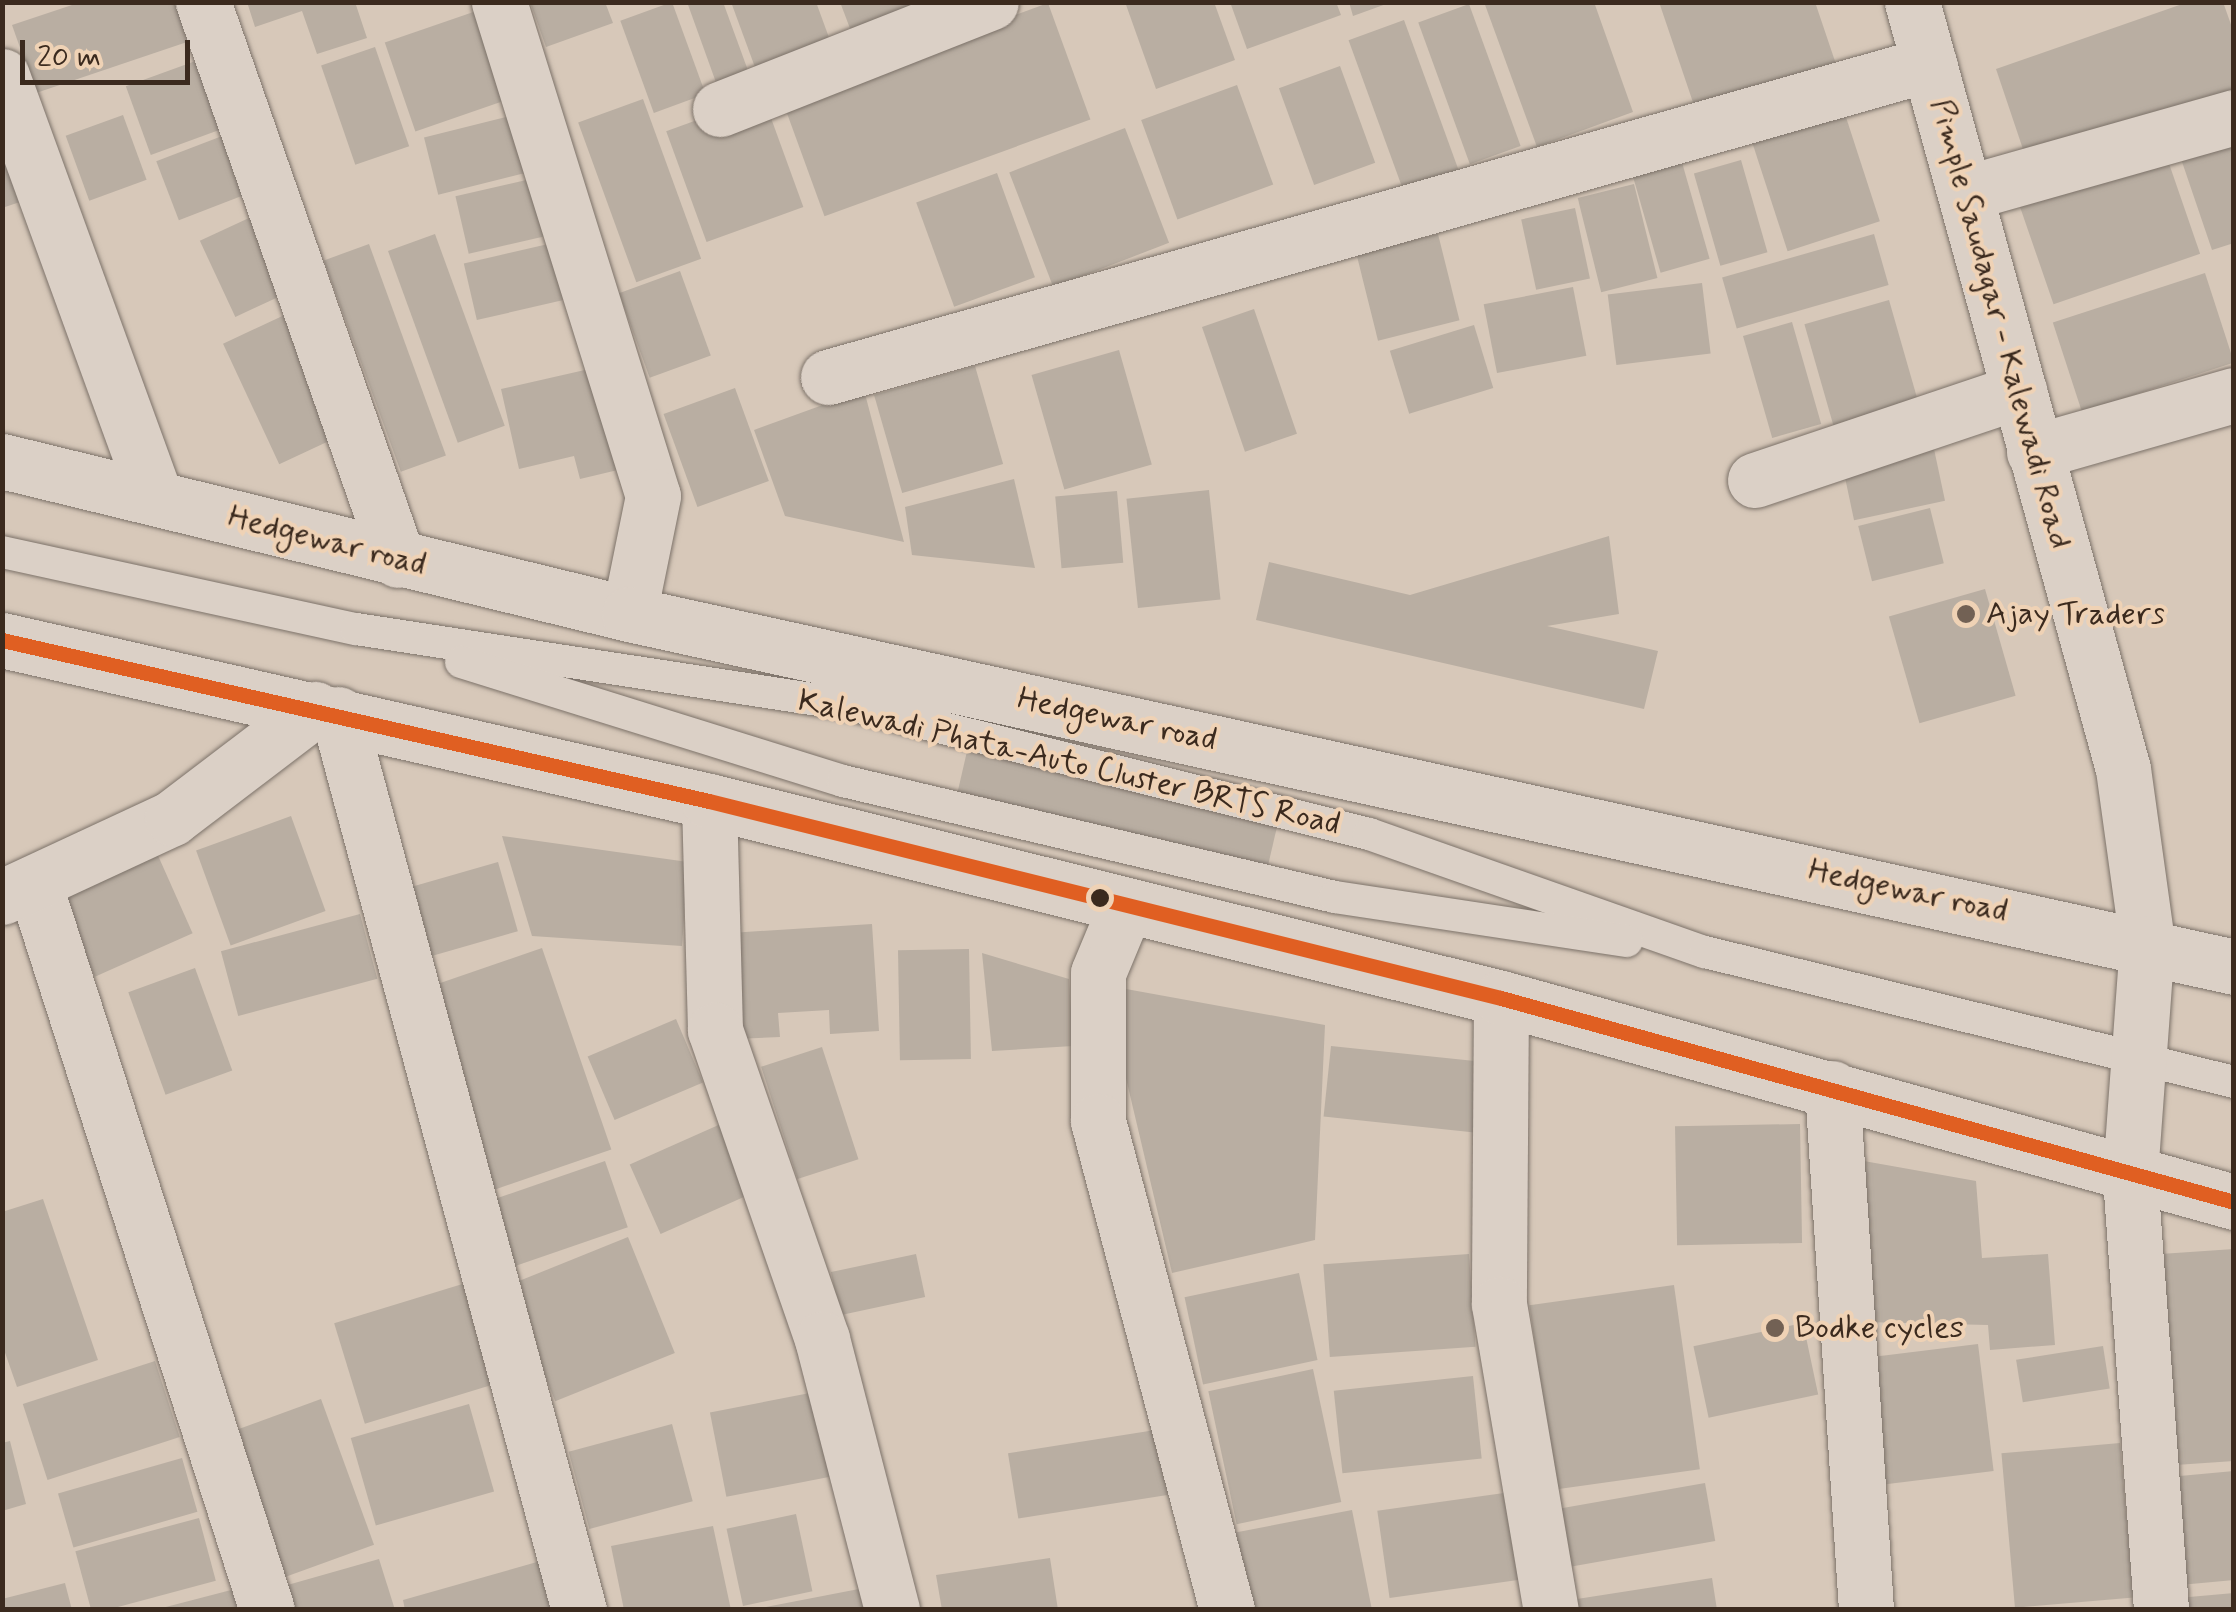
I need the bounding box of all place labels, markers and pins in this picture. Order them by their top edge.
place label: Ajay Traders [1986,595,2161,633]
marker: Ajay Traders [1955,603,1977,625]
unlabelled marker [1090,888,1110,908]
place label: Bodke cycles [1795,1309,1964,1347]
marker: Bodke cycles [1764,1317,1786,1339]

